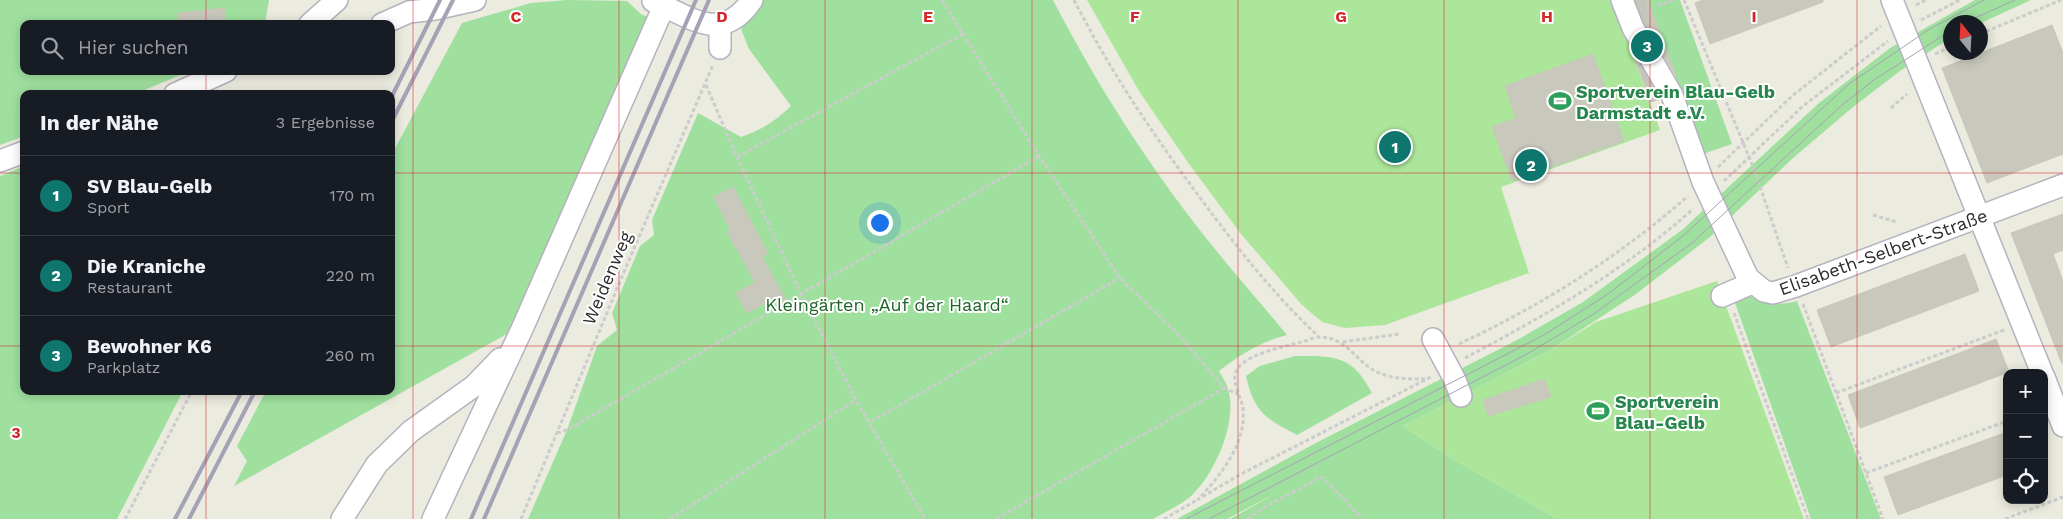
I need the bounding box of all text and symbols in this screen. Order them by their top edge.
text: C [511,7,522,26]
text: D [716,7,728,26]
text: E [923,7,933,26]
text: F [1130,7,1140,26]
text: G [1335,7,1347,26]
text: H [1541,7,1553,26]
text: I [1751,7,1757,26]
north arrow [1943,15,1988,60]
search box [20,20,395,75]
pin: 3 [1631,27,1663,65]
icon: search [38,34,66,62]
text: Hier suchen [78,36,189,59]
place label: Sportverein Blau-Gelb Darmstadt e.V. [1576,81,1775,123]
sports icon: Sportverein Blau-Gelb Darmstadt e.V. [1547,88,1573,114]
text: In der Nähe [40,110,159,135]
text: 3 Ergebnisse [276,113,375,132]
pin: 1 [1379,128,1411,166]
pin: 2 [1515,146,1547,184]
text: SV Blau-Gelb [87,175,212,198]
text: 1 [53,186,59,205]
text: 170 m [329,186,375,205]
text: Sport [87,198,130,217]
street label: Elisabeth-Selbert-Straße [1776,204,1990,300]
your location [867,210,893,236]
street label: Weidenweg [578,228,636,328]
text: Die Kraniche [87,255,206,278]
text: 2 [51,266,61,285]
text: 220 m [326,266,375,285]
text: Restaurant [87,278,173,297]
park label: Kleingärten „Auf der Haard“ [765,294,1009,315]
text: Bewohner K6 [87,335,212,358]
text: 3 [51,346,61,365]
text: 260 m [325,346,375,365]
text: Parkplatz [87,358,160,377]
map controls [2003,369,2048,504]
button: + [2003,369,2048,414]
place label: Sportverein Blau-Gelb [1615,391,1719,433]
sports icon: Sportverein Blau-Gelb [1585,398,1611,424]
button: − [2003,414,2048,459]
text: 3 [11,423,21,442]
button: locate [2003,459,2048,504]

